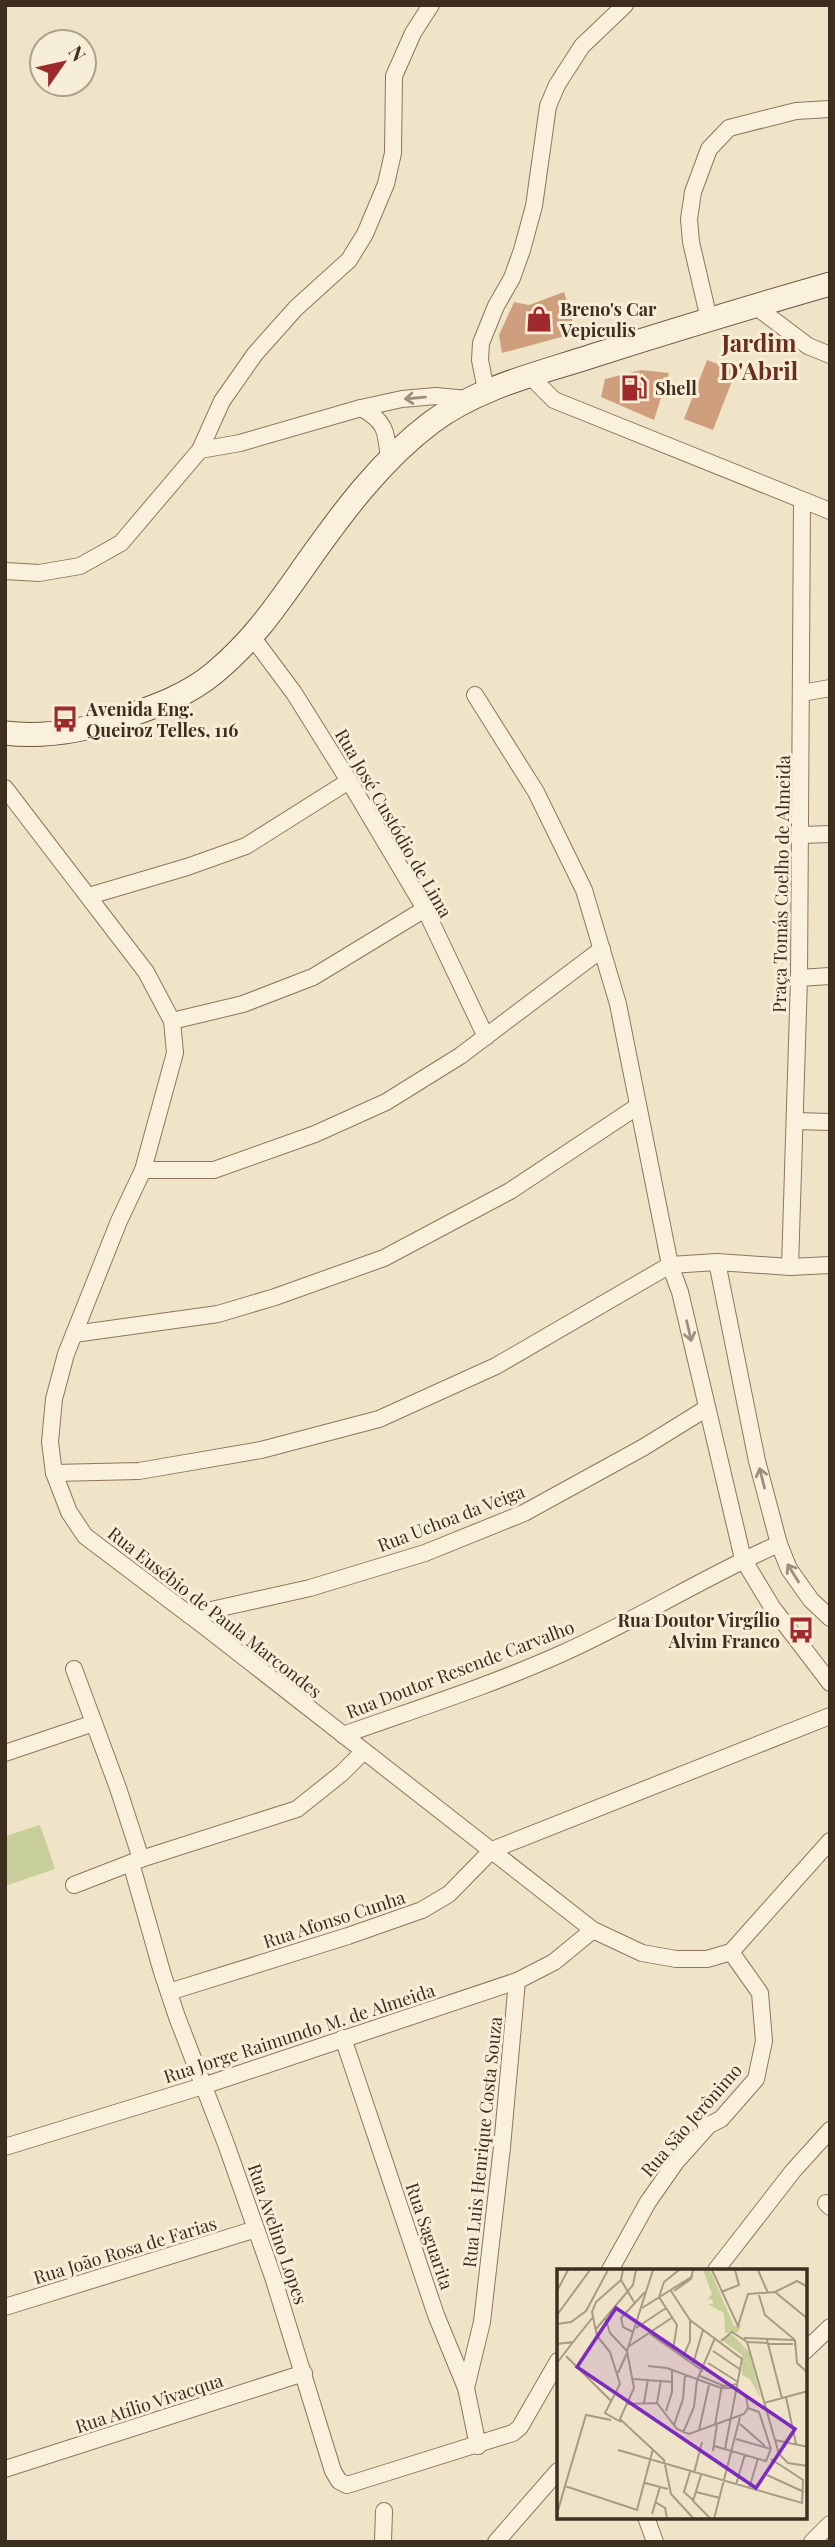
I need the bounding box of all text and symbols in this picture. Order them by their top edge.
north arrow [28,28,98,98]
text: N [63,40,93,66]
place label: Breno's Car Vepiculis [559,297,657,342]
shop icon: Breno's Car Vepiculis [524,304,554,334]
district label: Jardim D'Abril [720,326,799,386]
fuel station icon: Shell [619,373,649,403]
place label: Shell [655,376,697,400]
one-way arrow [404,392,427,405]
place label: Avenida Eng. Queiroz Telles, 116 [85,697,238,742]
bus stop icon: Avenida Eng. Queiroz Telles, 116 [50,704,80,734]
street label: Rua José Custódio de Lima [330,724,458,922]
street label: Praça Tomás Coelho de Almeida [767,755,795,1013]
one-way arrow [683,1319,696,1342]
one-way arrow [754,1467,767,1489]
street label: Rua Uchoa da Veiga [374,1479,528,1557]
street label: Rua Eusébio de Paula Marcondes [103,1521,327,1703]
one-way arrow [785,1563,799,1583]
place label: Rua Doutor Virgílio Alvim Franco [618,1608,780,1653]
street label: Rua Doutor Resende Carvalho [343,1614,578,1724]
bus stop icon: Rua Doutor Virgílio Alvim Franco [786,1615,816,1645]
street label: Rua Afonso Cunha [260,1885,408,1953]
street label: Rua Jorge Raimundo M. de Almeida [160,1978,438,2088]
street label: Rua Luis Henrique Costa Souza [457,2015,507,2269]
street label: Rua São Jerônimo [635,2058,747,2182]
street label: Rua Avelino Lopes [243,2160,313,2308]
street label: Rua Saguarita [400,2179,460,2293]
street label: Rua João Rosa de Farias [31,2211,219,2289]
inset map [557,2269,807,2519]
street label: Rua Atílio Vivacqua [72,2368,226,2438]

